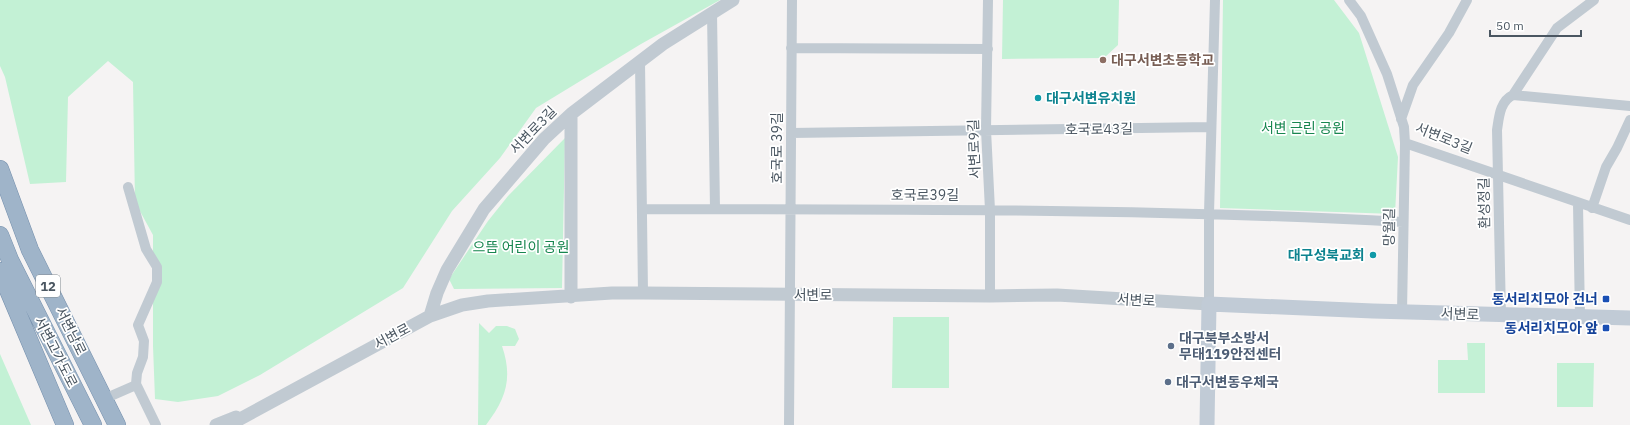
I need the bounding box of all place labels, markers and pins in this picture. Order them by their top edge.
place label: 대구서변초등학교 [1111,51,1214,69]
marker: 대구서변초등학교 [1098,55,1108,65]
place label: 대구서변유치원 [1046,89,1136,107]
marker: 대구서변유치원 [1033,93,1043,103]
place label: 대구성북교회 [1288,246,1365,264]
marker: 대구성북교회 [1368,250,1378,260]
place label: 동서리치모아 건너 [1492,290,1598,308]
marker: 동서리치모아 건너 [1601,294,1611,304]
place label: 동서리치모아 앞 [1505,319,1598,337]
marker: 동서리치모아 앞 [1601,323,1611,333]
place label: 대구북부소방서 무태119안전센터 [1179,329,1281,363]
marker: 대구북부소방서 무태119안전센터 [1166,341,1176,351]
place label: 대구서변동우체국 [1176,373,1279,391]
marker: 대구서변동우체국 [1163,377,1173,387]

